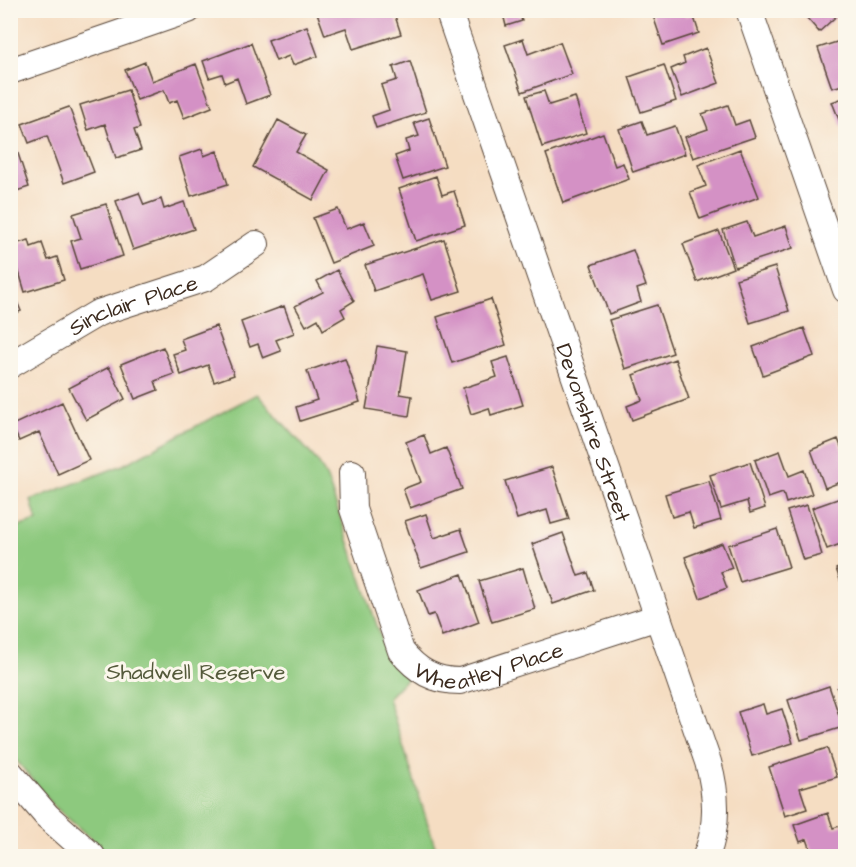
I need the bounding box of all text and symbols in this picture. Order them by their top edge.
street label: Sinclair Place [63,268,202,344]
street label: Devonshire Street [547,340,638,526]
street label: Wheatley Place [407,635,568,698]
park label: Shadwell Reserve [107,657,286,688]

